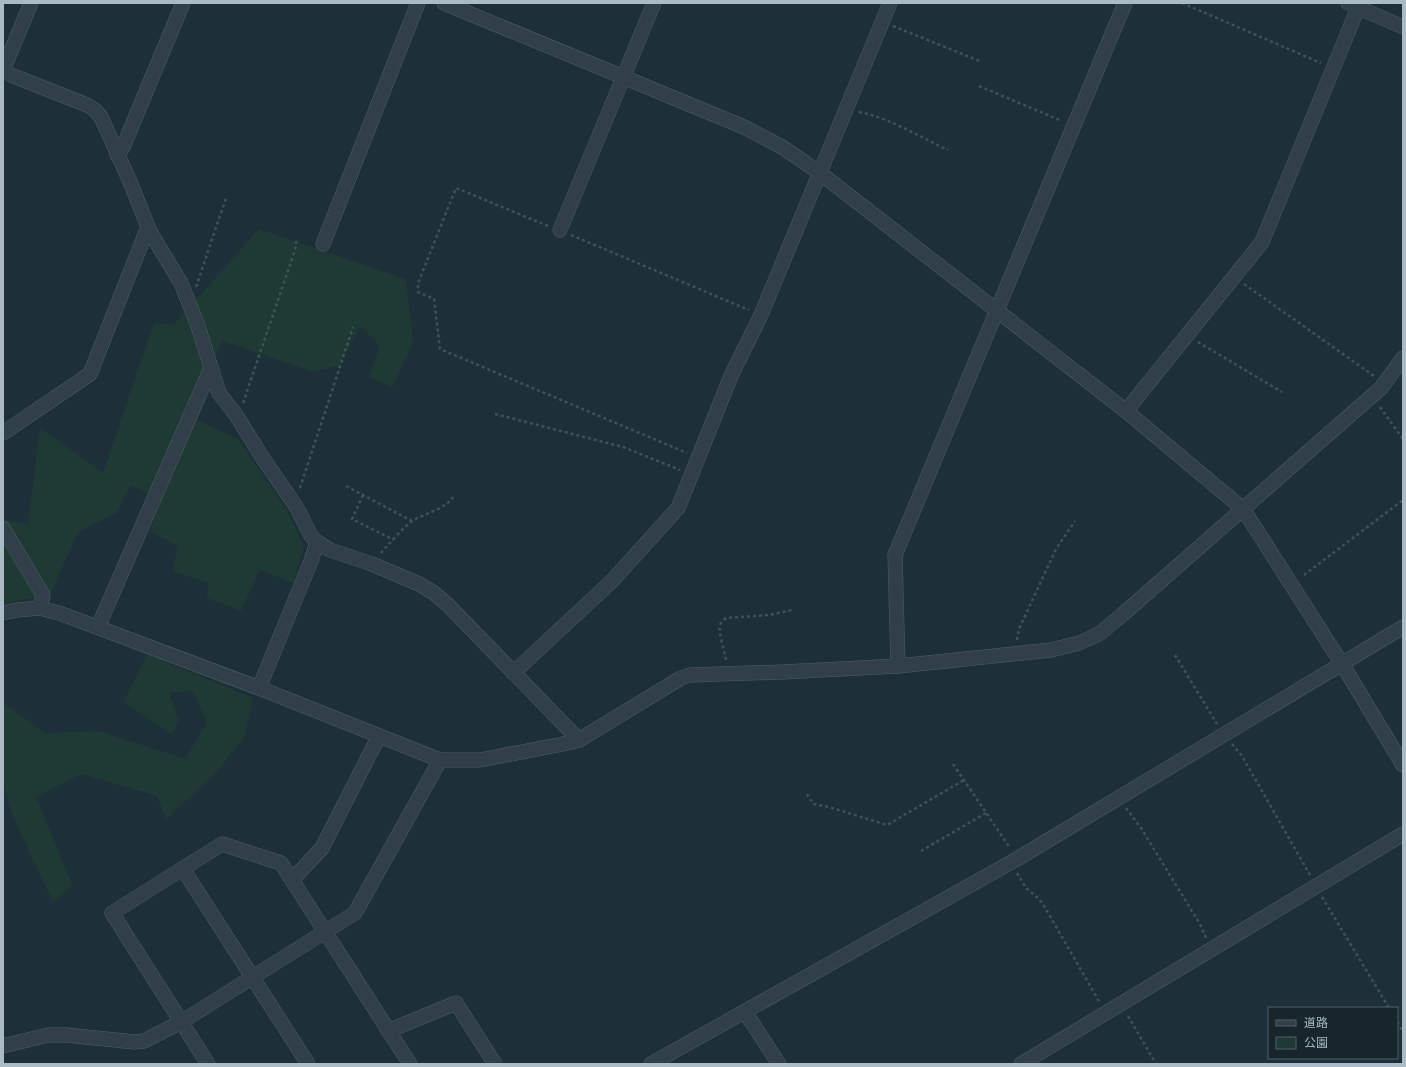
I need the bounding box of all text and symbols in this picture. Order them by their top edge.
legend [1268,1007,1398,1059]
text: 道路 [1304,1016,1328,1030]
text: 公園 [1304,1036,1328,1050]

